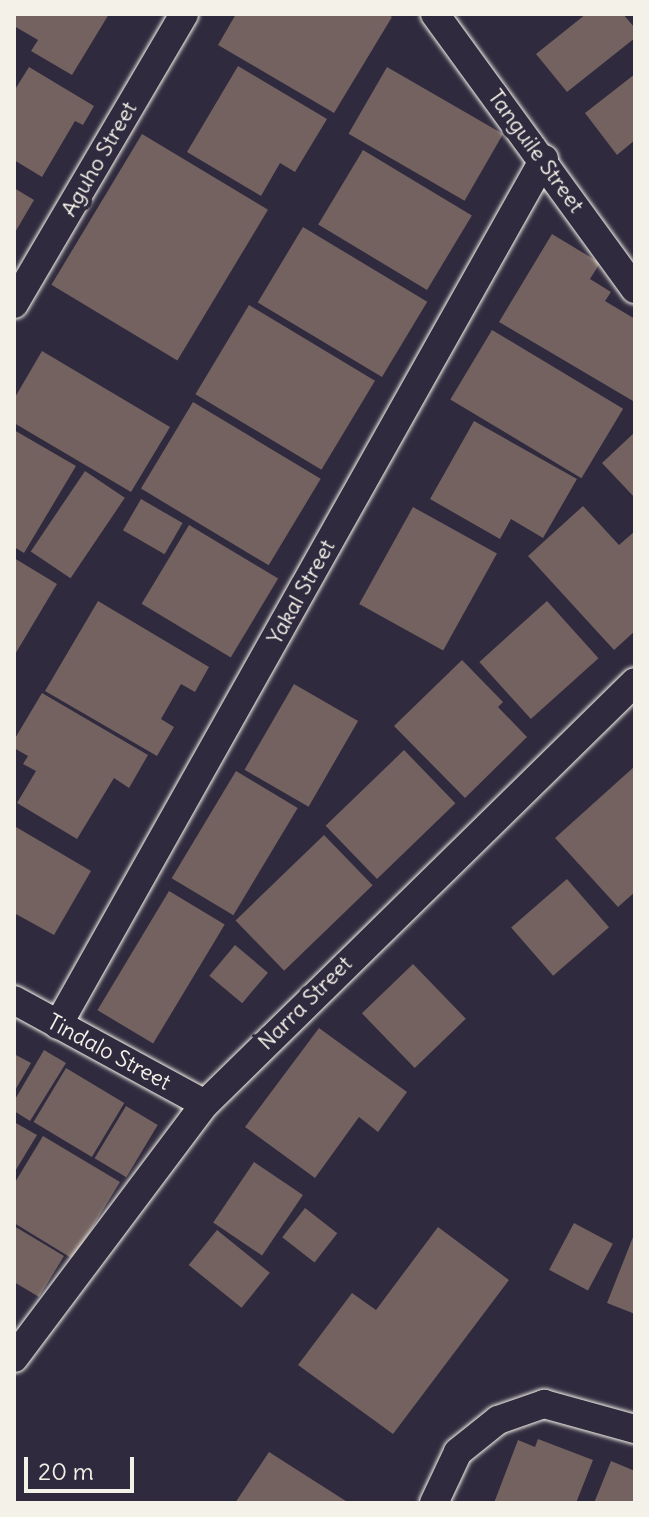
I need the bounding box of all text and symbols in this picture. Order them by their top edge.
street label: Tanguile Street [482,84,590,218]
street label: Aguho Street [56,97,142,221]
street label: Yakal Street [261,535,341,649]
street label: Narra Street [253,951,357,1055]
street label: Tindalo Street [43,1008,175,1096]
scale bar [28,1441,138,1491]
text: 20 m [38,1456,94,1486]

